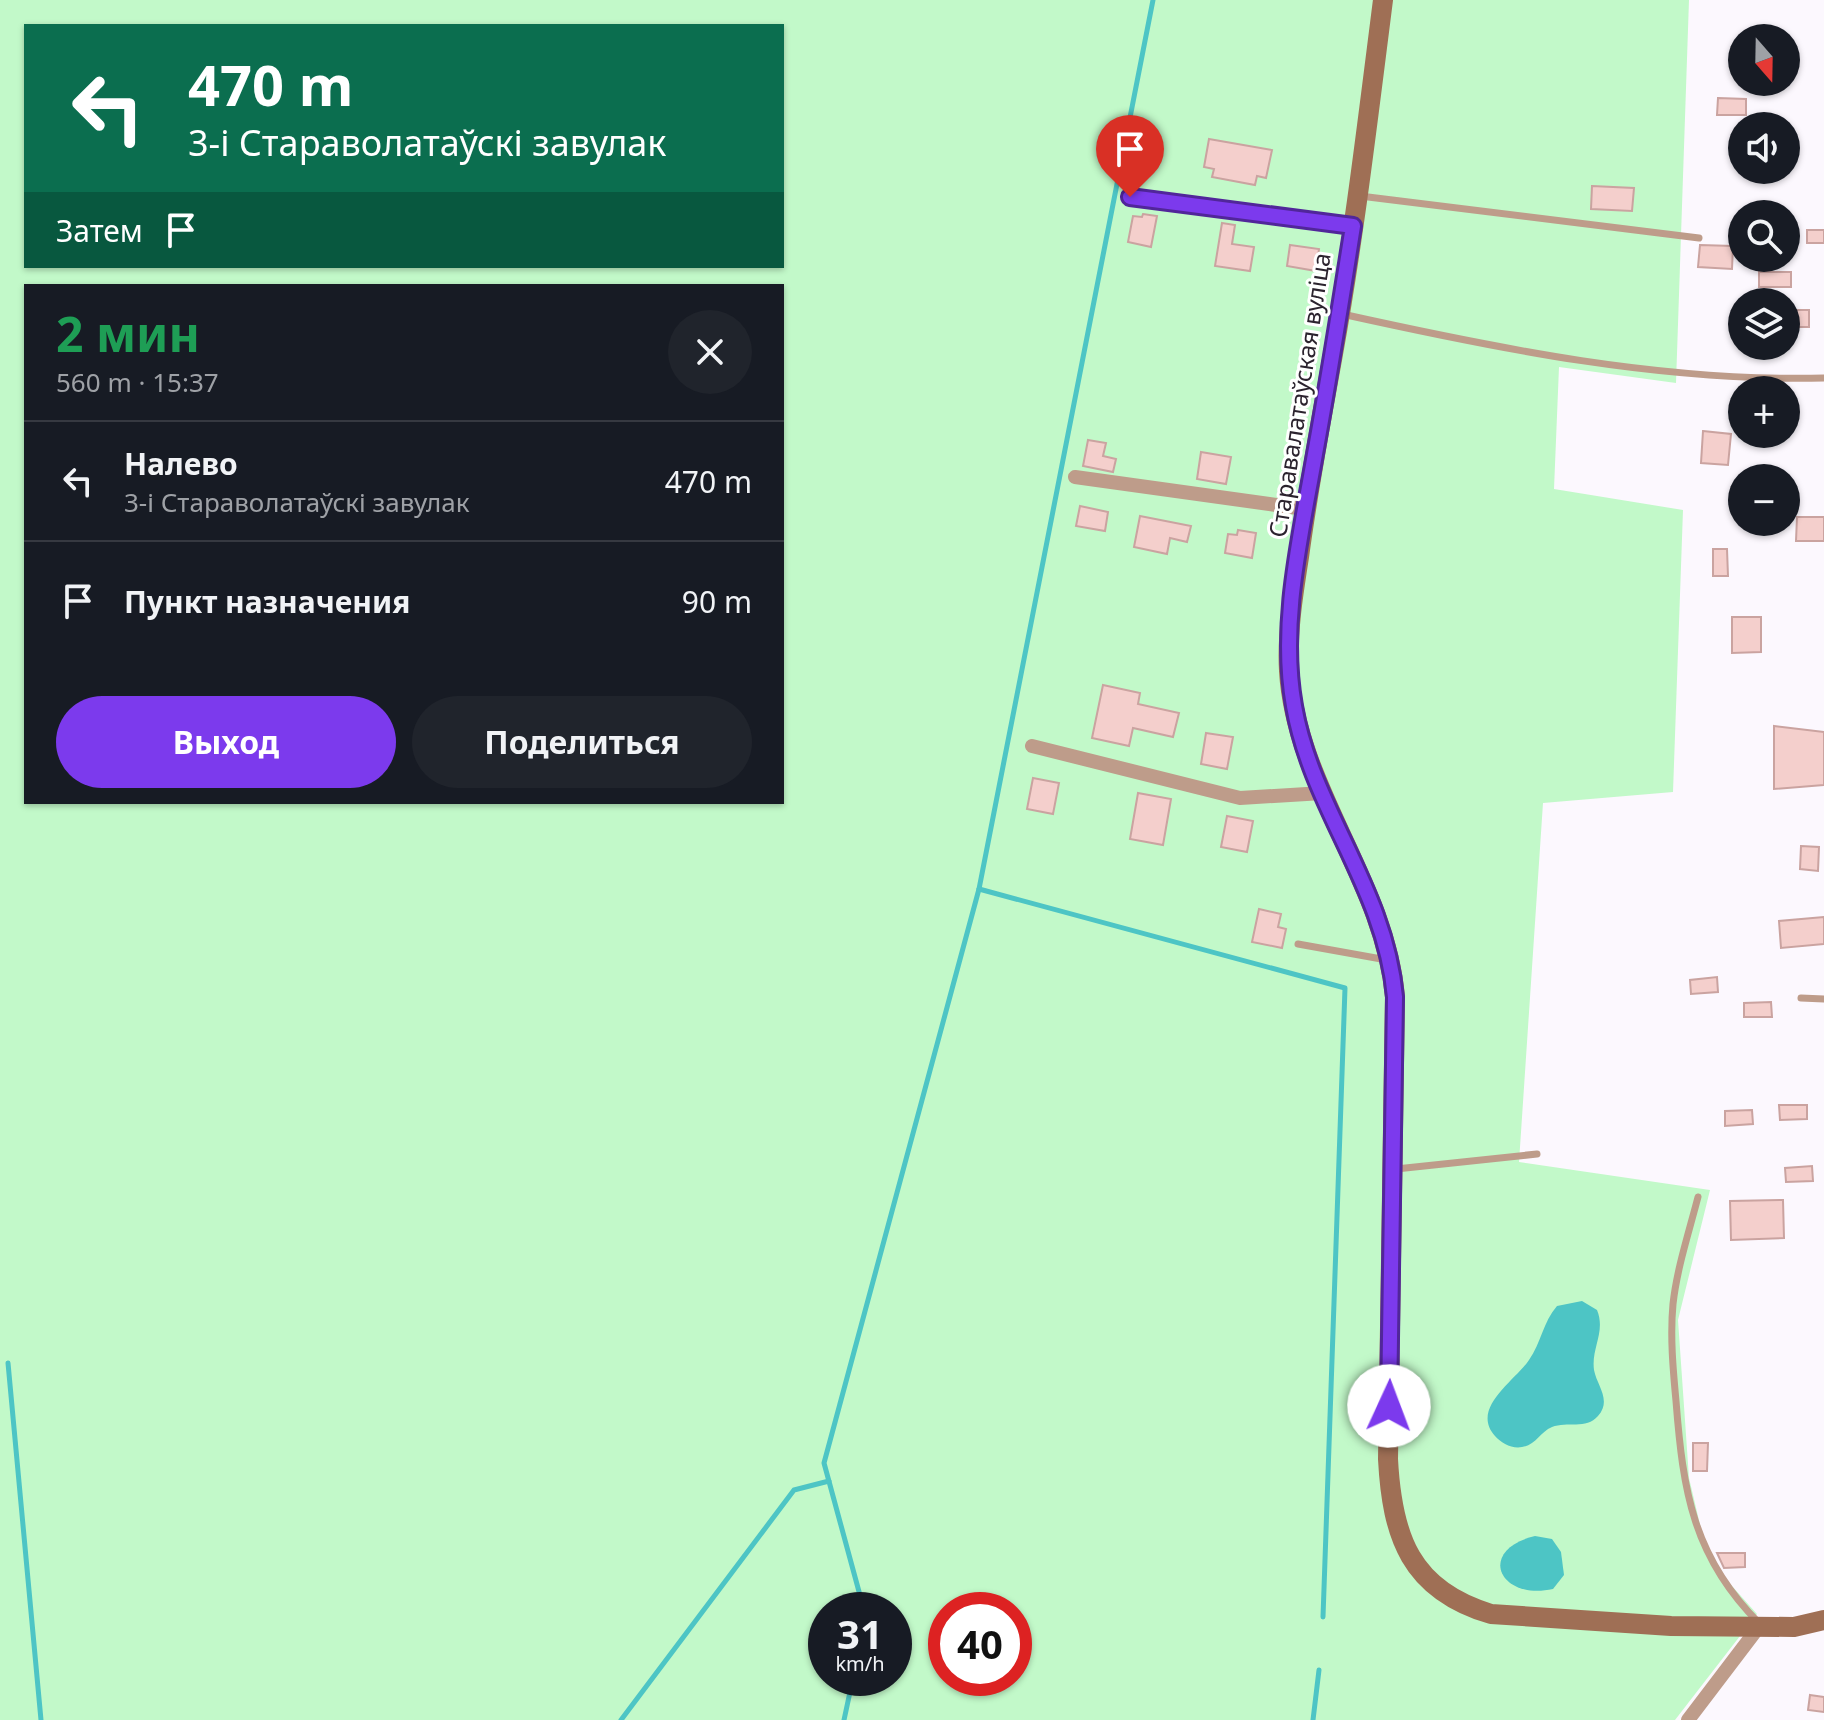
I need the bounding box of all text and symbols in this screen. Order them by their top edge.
north arrow [1728,24,1800,96]
map controls [1728,24,1800,536]
text: 470 m [188,46,353,122]
icon: left [56,56,160,160]
button: sound [1728,112,1800,184]
pin [1096,115,1164,197]
text: 3-і Стараволатаўскі завулак [188,118,666,167]
icon: arrive [1108,127,1152,171]
button: search [1728,200,1800,272]
icon: arrive [159,208,203,252]
text: Затем [56,210,143,251]
street label: Старавалатаўская вуліца [1260,250,1338,540]
button: layers [1728,288,1800,360]
text: 2 мин [56,301,200,366]
button: close [668,310,752,394]
text: 560 m · 15:37 [56,364,219,400]
button: + [1728,376,1800,448]
text: Налево [124,443,238,484]
icon: left [56,459,100,503]
text: 470 m [665,461,752,502]
button: − [1728,464,1800,536]
text: 3-і Стараволатаўскі завулак [124,484,470,520]
icon: arrive [56,579,100,623]
text: Пункт назначения [124,581,410,622]
text: 90 m [682,581,752,622]
button: Выход [56,696,396,788]
button: Поделиться [412,696,752,788]
position arrow [1347,1364,1431,1448]
speed limit sign: 40 [928,1592,1032,1696]
text: 31 [837,1606,883,1661]
text: km/h [835,1650,885,1677]

